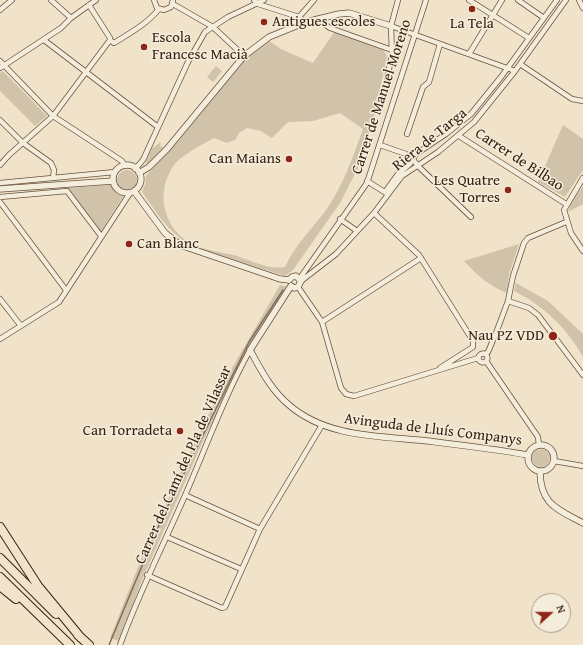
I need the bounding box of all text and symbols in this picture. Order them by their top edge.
marker: La Tela [467,4,477,14]
place label: Antigues escoles [272,13,375,31]
place label: La Tela [450,15,494,33]
marker: Antigues escoles [259,17,269,27]
street label: Carrer de Manuel Moreno [348,17,416,177]
place label: Escola Francesc Macià [152,29,248,64]
marker: Escola Francesc Macià [139,42,149,52]
street label: Riera de Targa [389,105,471,175]
street label: Carrer de Bilbao [471,125,567,195]
place label: Can Maians [209,150,281,168]
marker: Can Maians [284,154,294,164]
place label: Les Quatre Torres [434,172,500,207]
marker: Les Quatre Torres [503,185,513,195]
place label: Can Blanc [137,235,199,253]
marker: Can Blanc [124,239,134,249]
place label: Nau PZ VDD [468,327,544,345]
marker: Nau PZ VDD [547,330,559,342]
street label: Carrer del Camí del Pla de Vilassar [132,363,236,567]
street label: Avinguda de Lluís Companys [343,410,523,450]
place label: Can Torradeta [83,422,172,440]
marker: Can Torradeta [175,426,185,436]
north arrow [531,593,571,633]
text: N [552,603,570,615]

